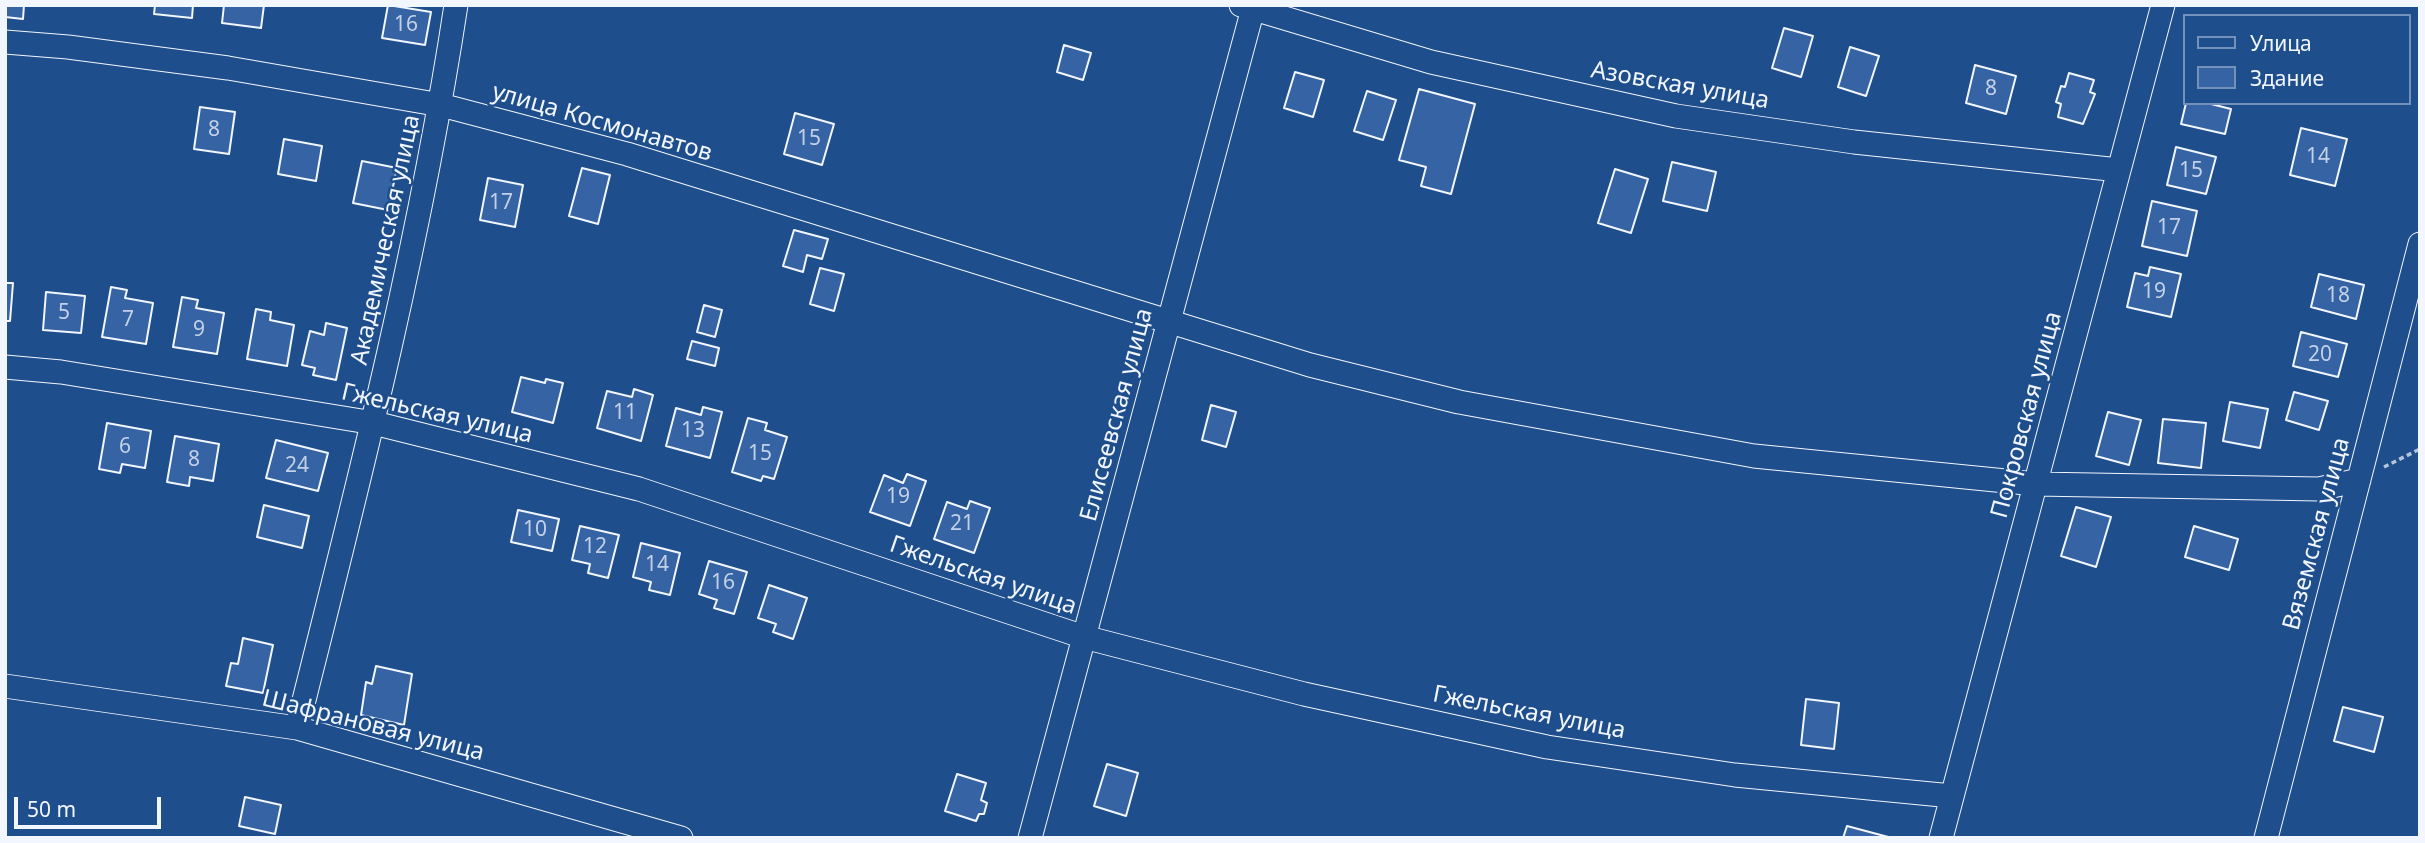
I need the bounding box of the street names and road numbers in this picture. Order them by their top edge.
street label: Азовская улица [1589,56,1771,116]
street label: улица Космонавтов [489,78,715,168]
street label: Академическая улица [345,112,427,368]
street label: Елисеевская улица [1075,305,1159,525]
street label: Покровская улица [1986,309,2068,521]
street label: Гжельская улица [338,378,536,450]
street label: Вяземская улица [2277,435,2357,633]
street label: Гжельская улица [886,531,1080,621]
street label: Гжельская улица [1430,680,1628,746]
street label: Шафрановая улица [259,684,487,768]

